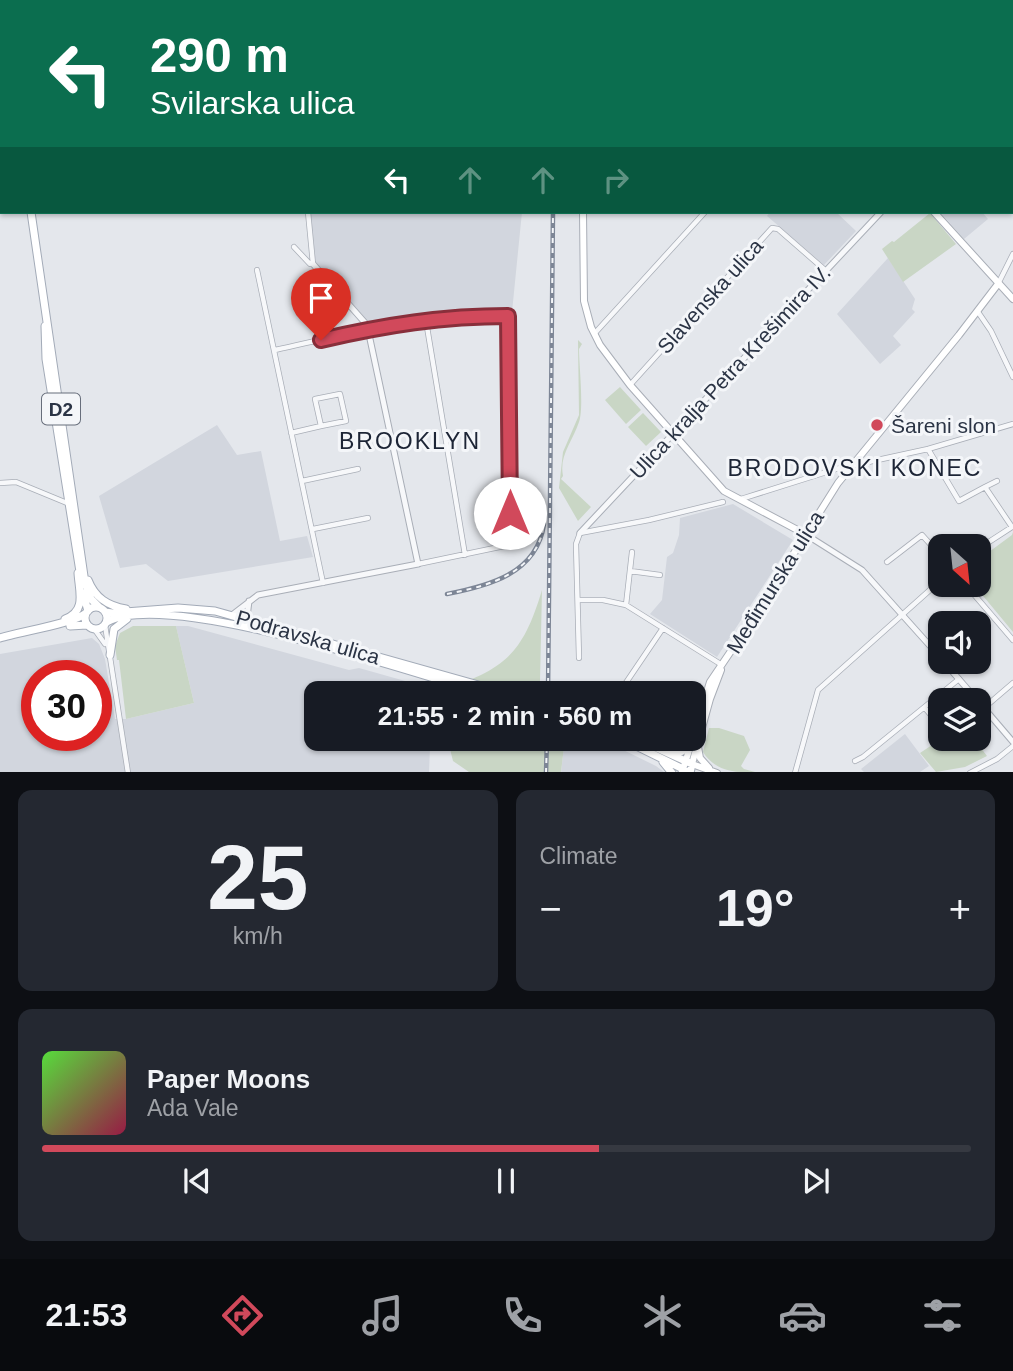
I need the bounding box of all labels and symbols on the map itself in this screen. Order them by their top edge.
street label: Slavenska ulica [653,234,768,358]
street label: Ulica kralja Petra Krešimira IV. [625,261,835,483]
pin [291,268,351,340]
road number: D2 [42,394,80,424]
place label: Šareni slon [891,414,996,437]
marker: Šareni slon [869,417,885,433]
district label: BROOKLYN [339,428,481,454]
district label: BRODOVSKI KONEC [728,455,982,481]
position arrow [473,476,547,550]
street label: Međimurska ulica [722,506,828,657]
north arrow [928,534,990,597]
street label: Podravska ulica [234,606,383,669]
speed limit sign: 30 [21,660,112,751]

